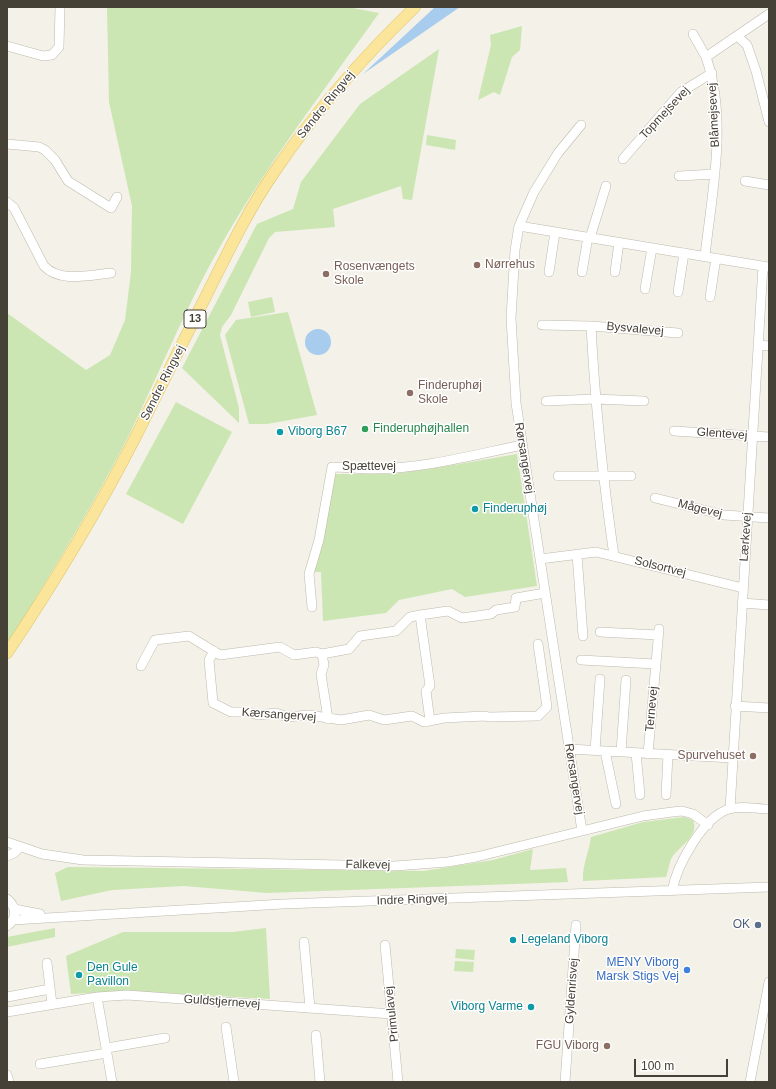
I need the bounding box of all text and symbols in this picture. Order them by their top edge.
street label: Søndre Ringvej [294,68,358,142]
street label: Blåmejsevej [705,82,723,148]
street label: Topmejsevej [637,84,693,142]
place label: Nørrehus [485,258,535,272]
place label: Rosenvængets Skole [334,260,415,288]
marker: Nørrehus [472,260,482,270]
marker: Rosenvængets Skole [321,269,331,279]
road number: 13 [184,310,206,328]
street label: Bysvalevej [606,319,664,339]
street label: Søndre Ringvej [138,343,188,423]
place label: Finderuphøj Skole [418,379,482,407]
marker: Finderuphøj Skole [405,388,415,398]
street label: Rørsangervej [511,421,537,495]
place label: Finderuphøjhallen [373,422,469,436]
marker: Finderuphøjhallen [360,424,370,434]
place label: Viborg B67 [288,425,347,439]
street label: Glentevej [696,425,748,443]
marker: Viborg B67 [275,427,285,437]
street label: Spættevej [342,460,396,474]
street label: Mågevej [676,497,724,521]
place label: Finderuphøj [483,502,547,516]
marker: Finderuphøj [470,504,480,514]
street label: Lærkevej [737,512,755,562]
street label: Solsortvej [633,554,687,580]
street label: Ternevej [643,686,661,732]
street label: Kærsangervej [241,705,317,725]
street label: Rørsangervej [561,742,587,816]
place label: Spurvehuset [678,749,745,763]
marker: Spurvehuset [748,751,758,761]
street label: Falkevej [346,857,390,873]
street label: Indre Ringvej [376,892,448,908]
place label: OK [733,918,750,932]
marker: OK [753,920,763,930]
place label: Legeland Viborg [521,933,608,947]
marker: Legeland Viborg [508,935,518,945]
place label: MENY Viborg Marsk Stigs Vej [596,956,679,984]
street label: Gyldenrisvej [563,958,581,1024]
place label: Den Gule Pavillon [87,961,138,989]
marker: MENY Viborg Marsk Stigs Vej [682,965,692,975]
marker: Den Gule Pavillon [74,970,84,980]
street label: Primulavej [382,985,402,1043]
street label: Guldstjernevej [183,992,261,1012]
place label: Viborg Varme [451,1000,523,1014]
marker: Viborg Varme [526,1002,536,1012]
place label: FGU Viborg [536,1039,599,1053]
marker: FGU Viborg [602,1041,612,1051]
scale bar [636,1051,730,1077]
text: 100 m [641,1059,674,1073]

